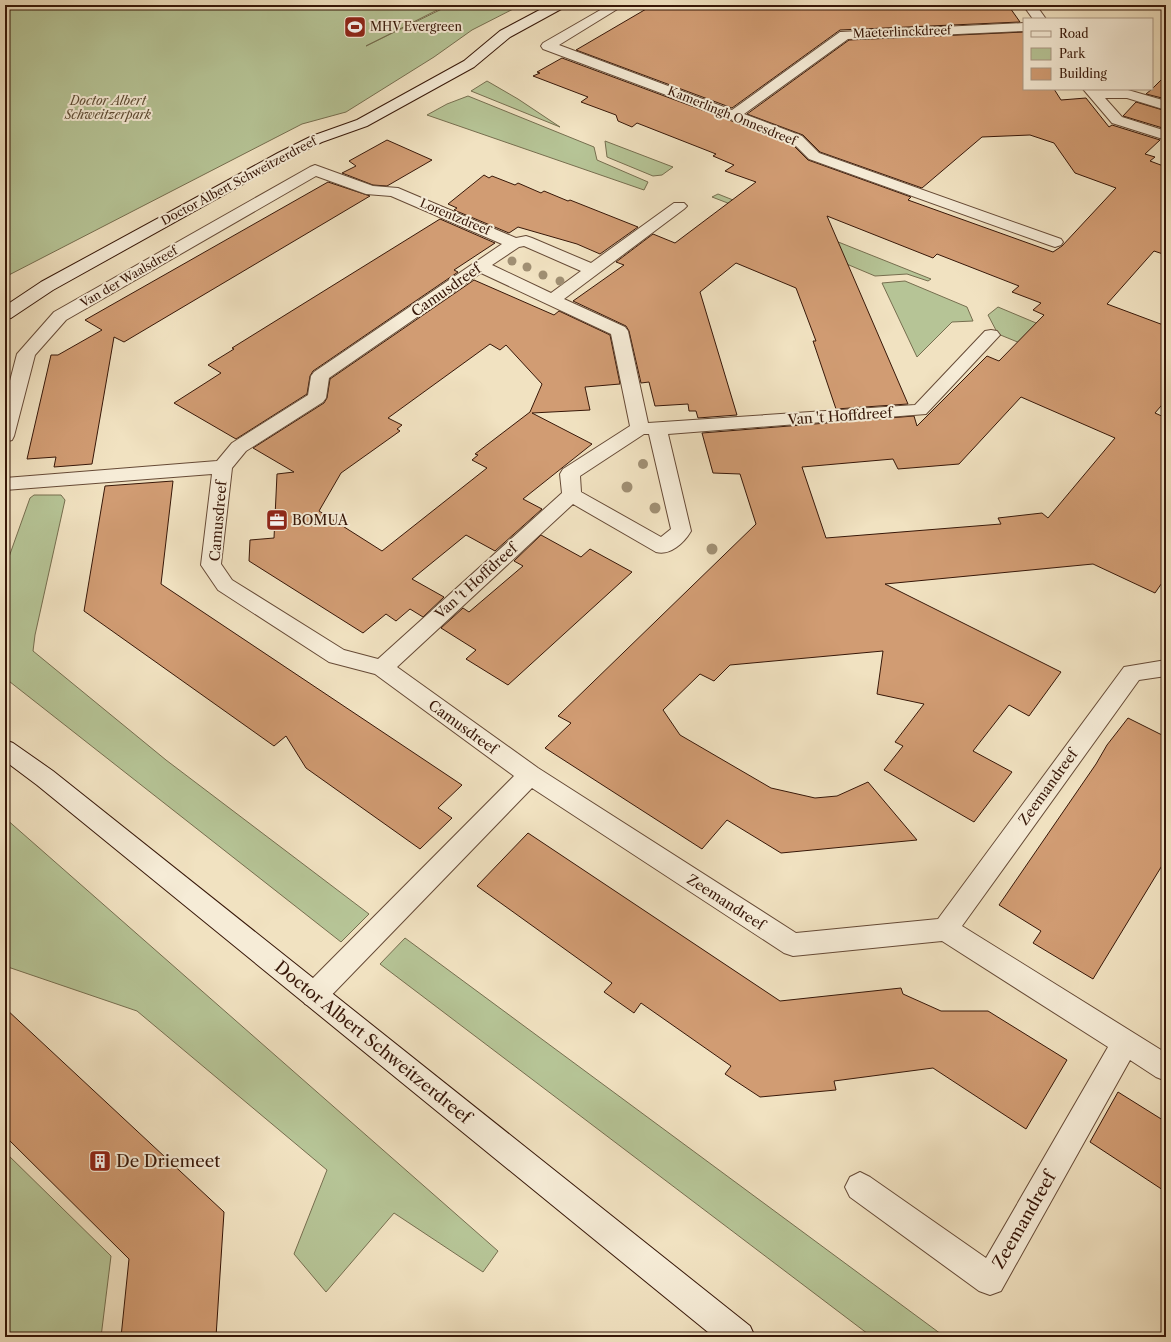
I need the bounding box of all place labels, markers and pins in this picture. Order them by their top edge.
sports icon: MHV Evergreen [342,14,368,40]
place label: MHV Evergreen [370,19,463,34]
office icon: BOMUA [264,507,290,533]
place label: BOMUA [292,511,349,529]
building icon: De Driemeet [87,1148,113,1174]
place label: De Driemeet [116,1151,220,1171]

